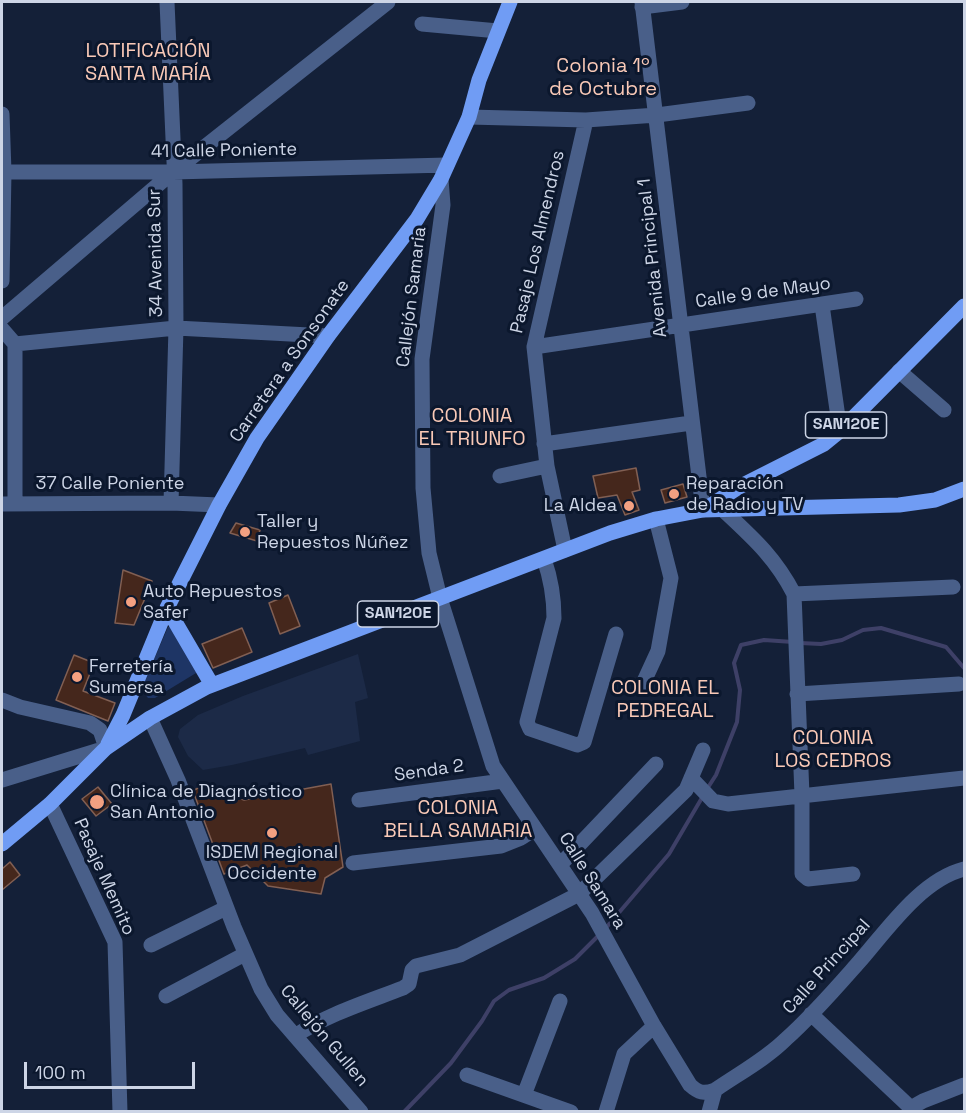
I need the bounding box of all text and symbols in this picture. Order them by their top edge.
district label: LOTIFICACIÓN SANTA MARÍA [76,40,220,87]
district label: Colonia 1º de Octubre [541,55,665,102]
street label: 41 Calle Poniente [151,139,297,163]
street label: Pasaje Los Almendros [506,148,570,336]
street label: Avenida Principal 1 [634,177,672,339]
street label: 34 Avenida Sur [144,189,168,317]
street label: Callejón Samaria [393,226,431,368]
street label: Calle 9 de Mayo [694,273,832,313]
street label: Carretera a Sonsonate [226,275,354,447]
district label: COLONIA EL TRIUNFO [411,405,533,452]
road number: SAN120E [806,412,886,438]
street label: 37 Calle Poniente [36,473,184,495]
place label: Reparación de Radio y TV [686,473,803,516]
marker: Reparación de Radio y TV [667,487,681,501]
place label: La Aldea [544,495,617,517]
marker: La Aldea [622,499,636,513]
place label: Taller y Repuestos Núñez [257,511,408,554]
marker: Taller y Repuestos Núñez [238,525,252,539]
place label: Auto Repuestos Safer [143,581,282,624]
marker: Auto Repuestos Safer [124,595,138,609]
road number: SAN120E [358,601,438,627]
place label: Ferretería Sumersa [89,656,173,698]
marker: Ferretería Sumersa [70,670,84,684]
district label: COLONIA EL PEDREGAL [603,677,727,724]
district label: COLONIA LOS CEDROS [767,727,899,774]
street label: Senda 2 [393,755,465,787]
place label: Clínica de Diagnóstico San Antonio [110,781,302,824]
marker: Clínica de Diagnóstico San Antonio [88,793,106,811]
district label: COLONIA BELLA SAMARIA [374,797,542,844]
street label: Pasaje Memito [69,815,139,939]
marker: ISDEM Regional Occidente [265,826,279,840]
street label: Calle Samara [554,829,630,933]
place label: ISDEM Regional Occidente [206,842,338,884]
street label: Calle Principal [779,915,875,1019]
street label: Callejón Gullen [275,981,373,1091]
scale bar [27,1050,198,1088]
text: 100 m [35,1061,86,1084]

